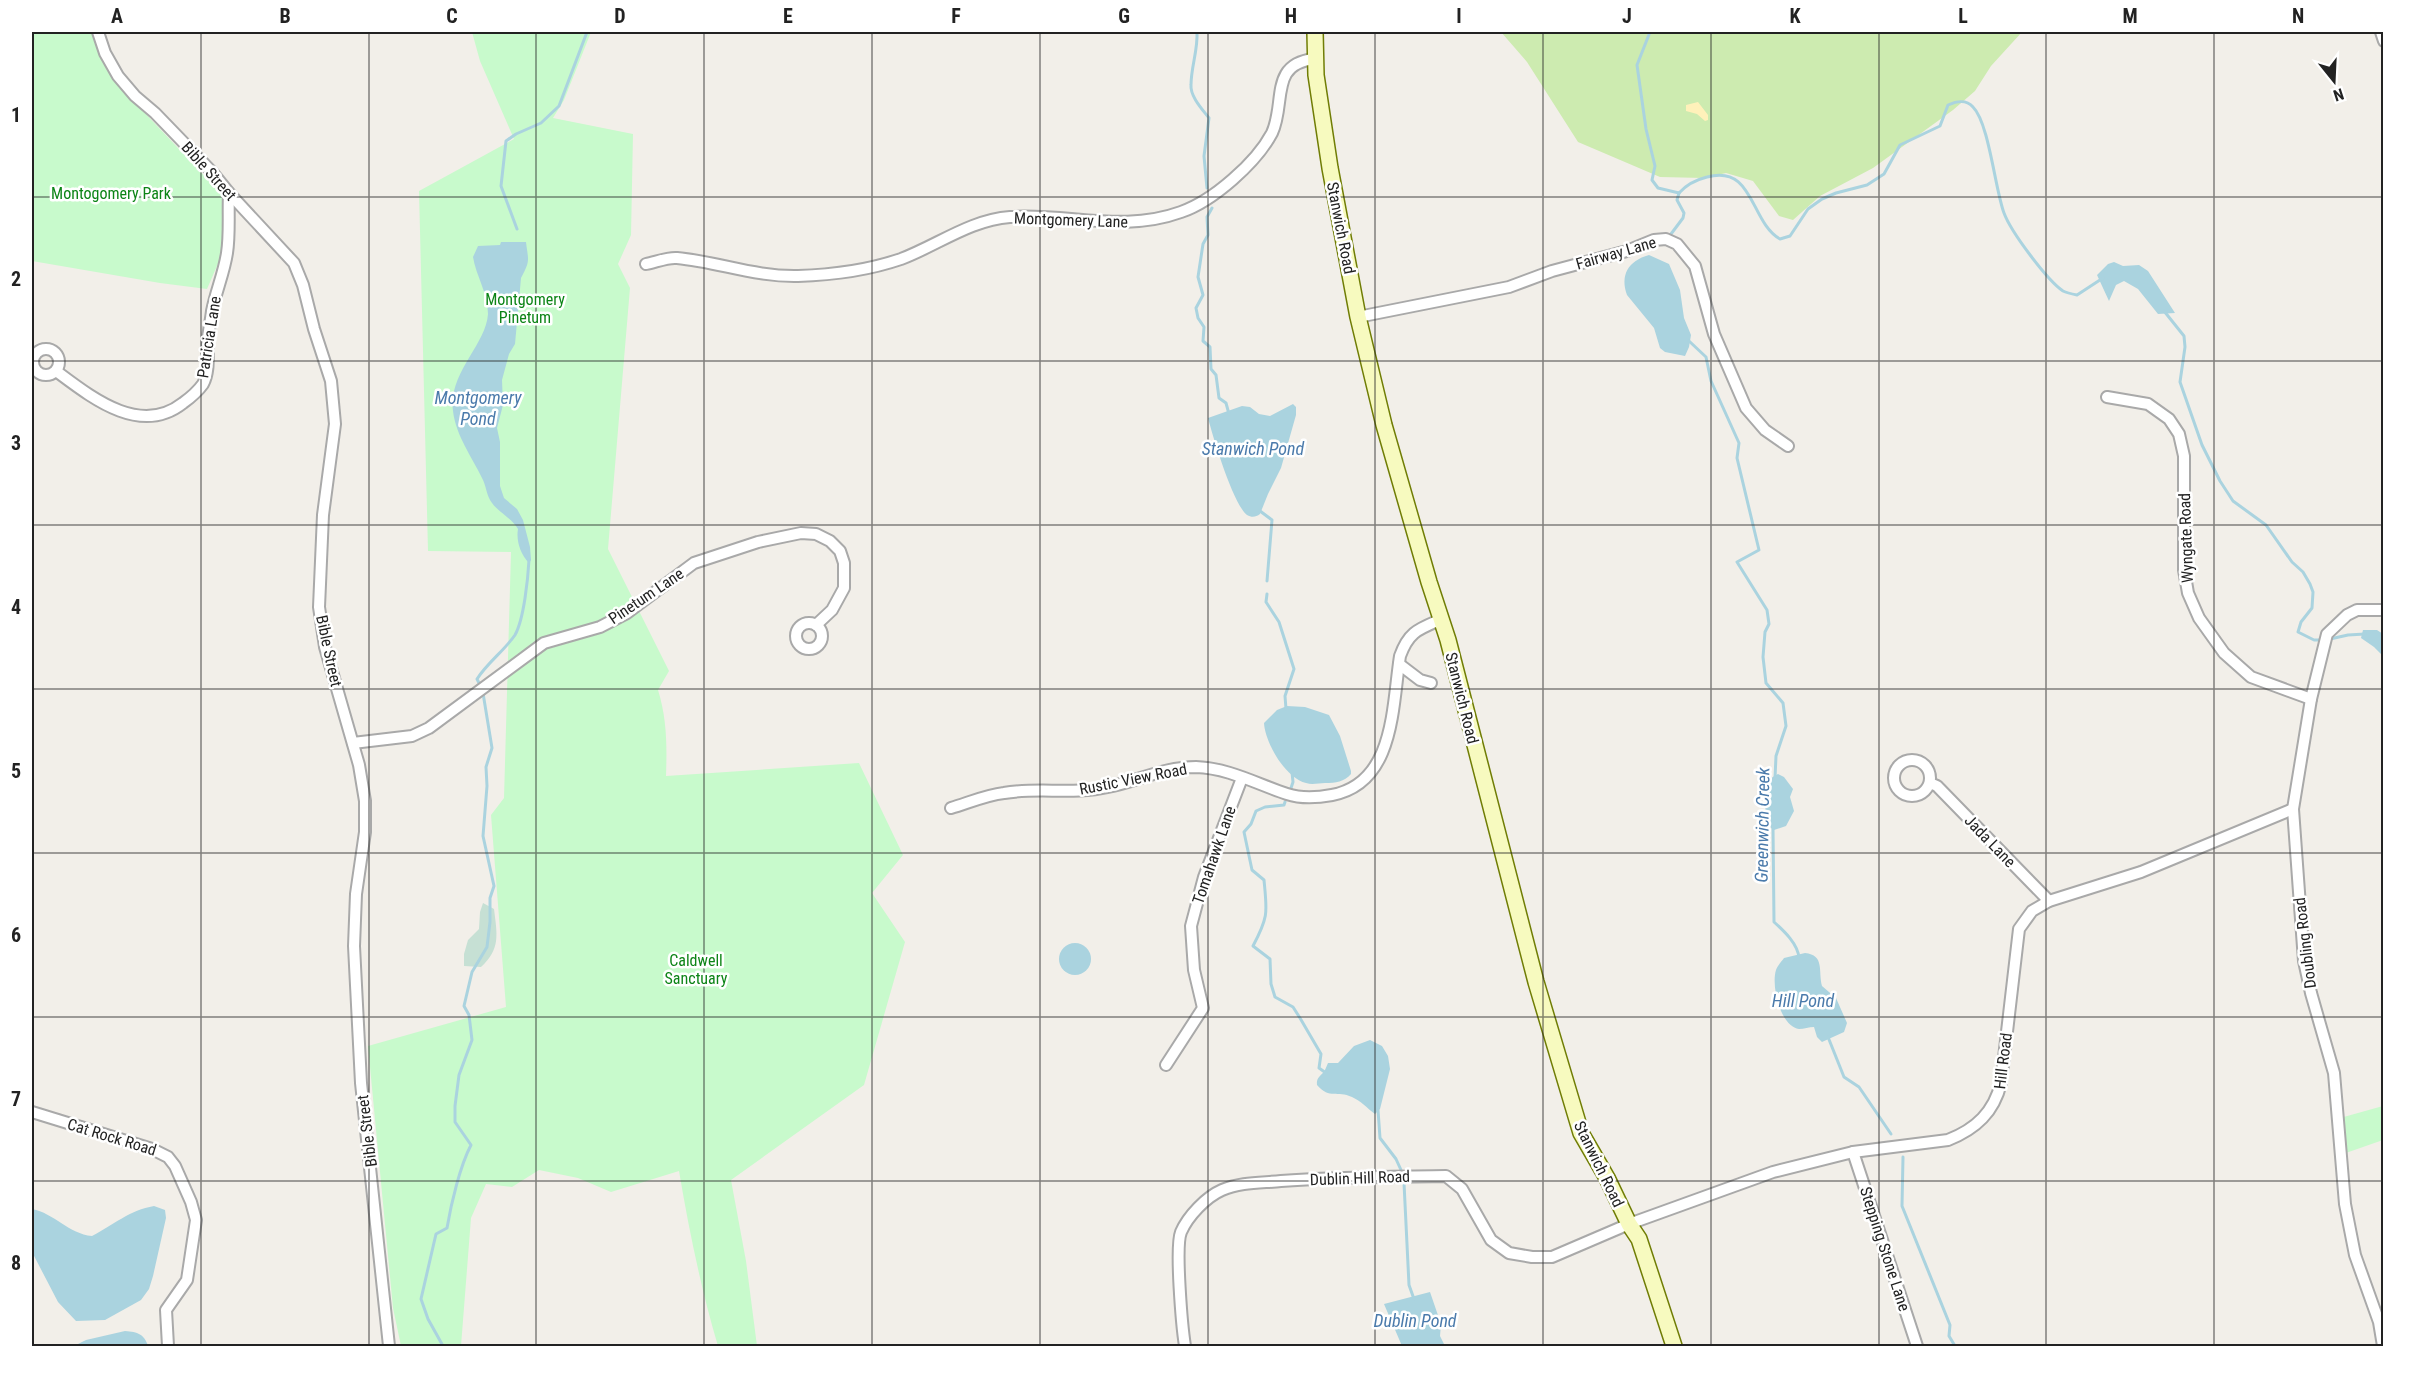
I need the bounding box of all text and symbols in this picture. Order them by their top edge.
text: A [111,4,123,28]
text: B [279,4,291,28]
text: C [446,4,458,28]
text: D [614,4,626,28]
text: E [783,4,793,28]
text: F [951,4,961,28]
text: G [1118,4,1130,28]
text: H [1285,4,1297,28]
text: I [1456,4,1462,28]
text: J [1622,4,1632,28]
text: K [1789,4,1801,28]
text: L [1958,4,1968,28]
text: M [2122,4,2138,28]
text: N [2292,4,2304,28]
north arrow [2304,51,2364,111]
text: N [2331,84,2346,105]
text: 1 [11,103,21,127]
street label: Bible Street [178,138,241,205]
street label: Stanwich Road [1323,180,1359,276]
park label: Montogomery Park [51,184,172,203]
street label: Montgomery Lane [1014,209,1128,231]
street label: Fairway Lane [1574,232,1658,274]
text: 2 [11,267,21,291]
park label: Montgomery Pinetum [485,290,565,327]
street label: Patricia Lane [193,295,225,379]
water label: Montgomery Pond [434,387,522,429]
text: 3 [11,431,21,455]
water label: Stanwich Pond [1202,438,1305,459]
street label: Wyngate Road [2175,493,2197,583]
street label: Pinetum Lane [605,564,687,628]
text: 4 [11,595,21,619]
street label: Bible Street [312,613,346,689]
street label: Stanwich Road [1441,650,1483,746]
text: 5 [11,759,21,783]
street label: Rustic View Road [1078,759,1188,799]
water label: Greenwich Creek [1750,766,1774,883]
street label: Tomahawk Lane [1188,803,1240,907]
street label: Jada Lane [1961,811,2019,871]
street label: Doubling Road [2290,896,2320,990]
text: 6 [11,923,21,947]
park label: Caldwell Sanctuary [665,951,728,988]
water label: Hill Pond [1772,990,1835,1011]
street label: Hill Road [1990,1032,2016,1090]
text: 7 [11,1087,21,1111]
street label: Bible Street [353,1094,381,1168]
street label: Cat Rock Road [65,1114,159,1160]
street label: Stanwich Road [1570,1118,1628,1210]
street label: Dublin Hill Road [1310,1167,1410,1189]
street label: Stepping Stone Lane [1856,1184,1914,1314]
text: 8 [11,1251,21,1275]
water label: Dublin Pond [1373,1310,1457,1331]

